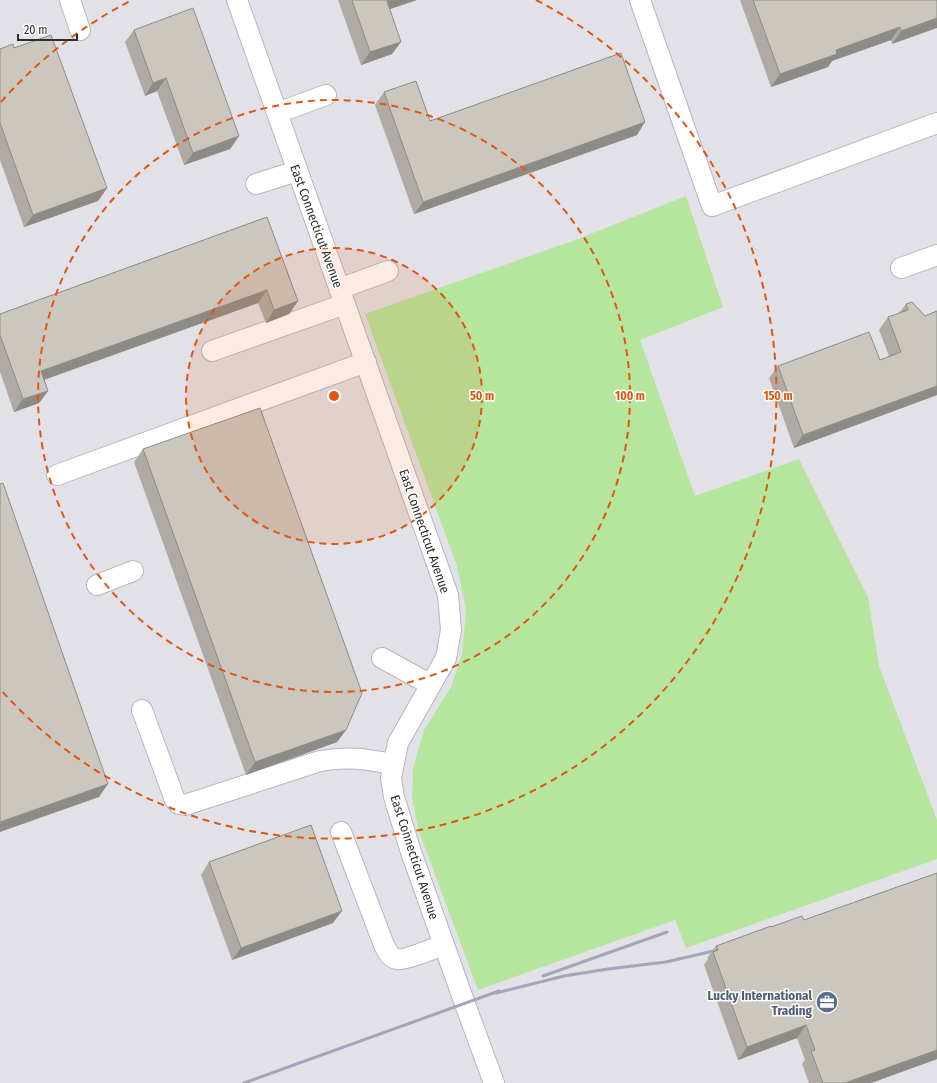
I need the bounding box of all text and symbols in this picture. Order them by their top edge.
scale bar [18,16,77,42]
text: 20 m [24,23,48,37]
street label: East Connecticut Avenue [287,162,346,290]
centre of rings [327,389,341,403]
text: 50 m [470,389,494,403]
text: 100 m [615,389,645,403]
text: 150 m [763,389,793,403]
street label: East Connecticut Avenue [396,467,453,595]
street label: East Connecticut Avenue [387,793,442,921]
place label: Lucky International Trading [707,988,813,1018]
office icon: Lucky International Trading [814,989,840,1015]

